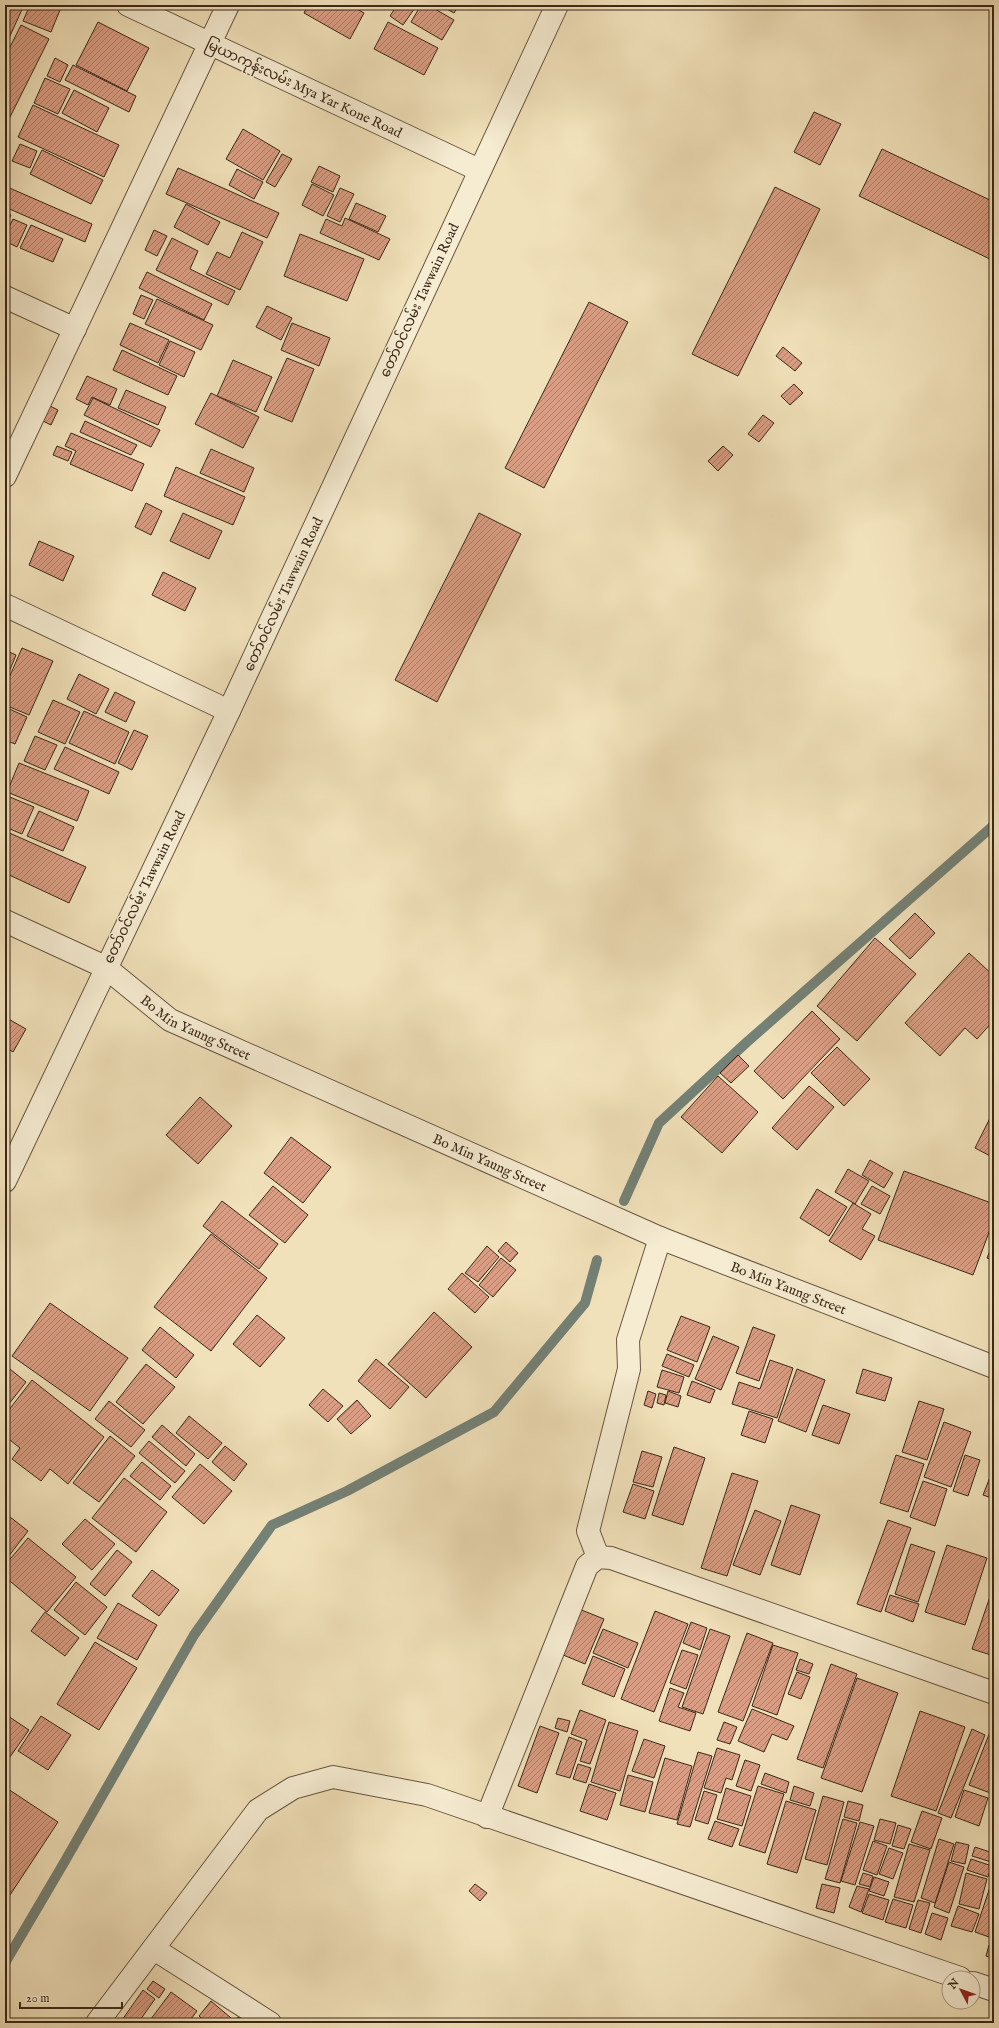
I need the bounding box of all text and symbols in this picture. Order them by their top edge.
street label: မြယာကုန်းလမ်း Mya Yar Kone Road [202,34,406,144]
street label: တော်ဝင်လမ်း Tawwain Road [374,219,464,380]
street label: တော်ဝင်လမ်း Tawwain Road [238,513,328,674]
street label: တော်ဝင်လမ်း Tawwain Road [98,807,190,967]
street label: Bo Min Yaung Street [136,991,253,1065]
street label: Bo Min Yaung Street [430,1130,549,1196]
street label: Bo Min Yaung Street [728,1258,849,1319]
north arrow [941,1970,981,2010]
text: N [945,1976,963,1993]
scale bar [20,1984,122,2010]
text: 20 m [26,1991,49,2006]

